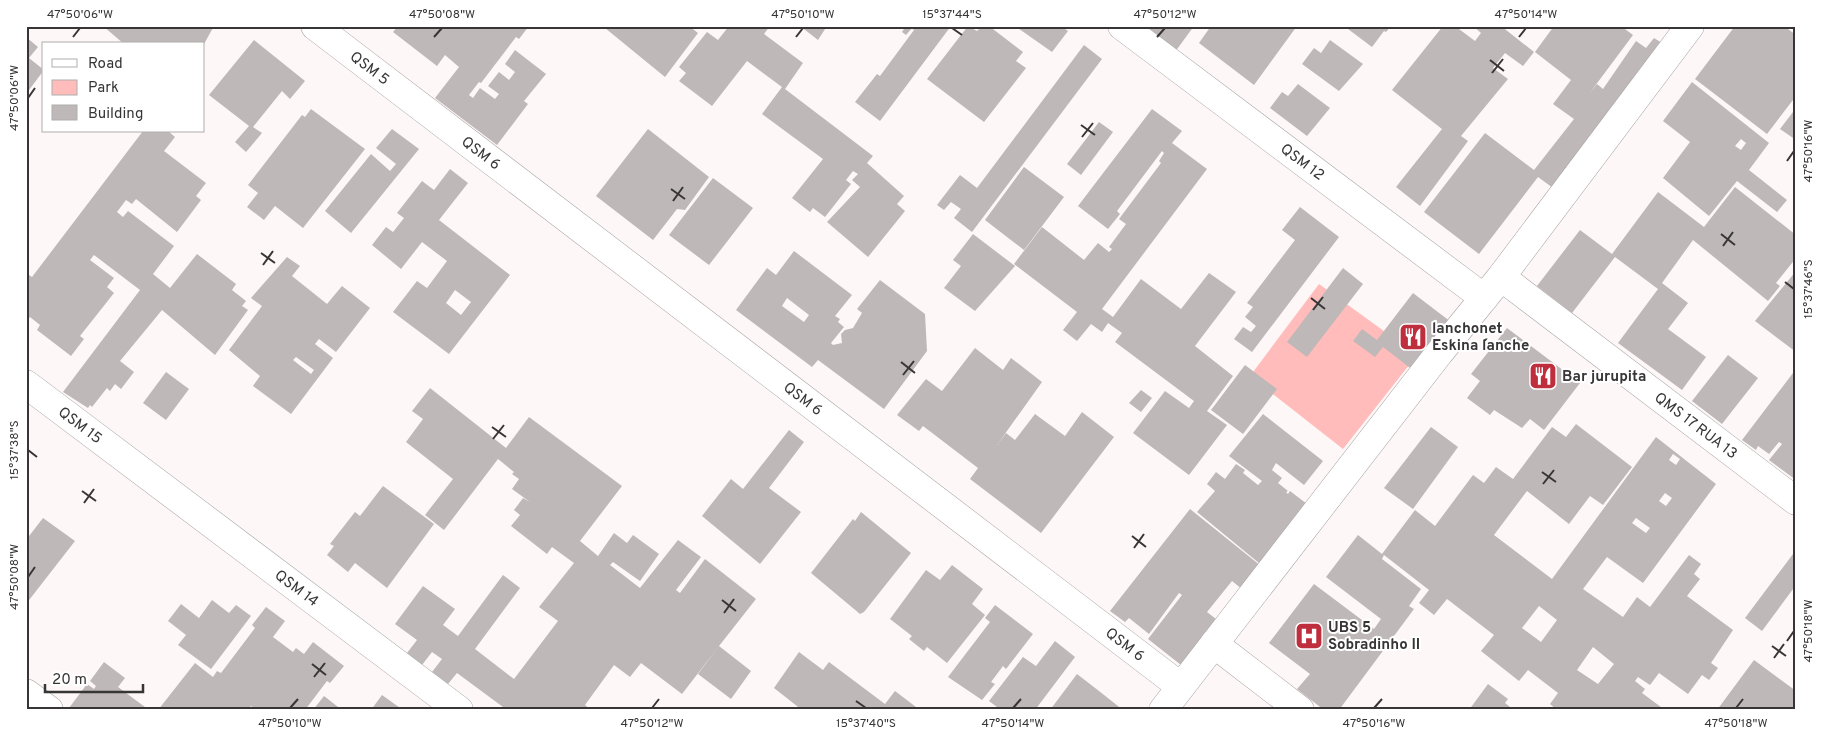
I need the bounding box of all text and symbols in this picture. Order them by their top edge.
text: 47°50'06"W [47,7,113,23]
text: 47°50'08"W [409,7,475,23]
text: 47°50'10"W [771,7,835,23]
text: 15°37'44"S [922,7,982,23]
text: 47°50'12"W [1134,7,1196,23]
text: 47°50'14"W [1495,7,1557,23]
legend [42,42,205,132]
street label: QSM 5 [345,48,393,90]
text: Road [88,55,123,74]
text: 47°50'06"W [7,65,23,131]
text: Park [88,79,119,98]
text: Building [88,105,143,124]
text: 47°50'16"W [1801,120,1817,182]
street label: QSM 6 [457,133,504,175]
street label: QSM 12 [1276,140,1328,186]
text: 15°37'46"S [1801,259,1817,319]
place label: lanchonet Eskina ´lanche [1432,320,1529,356]
restaurant icon: lanchonet Eskina ´lanche [1398,322,1428,352]
restaurant icon: Bar jurupita [1528,361,1558,391]
place label: Bar jurupita [1562,368,1646,387]
street label: QSM 6 [779,379,826,421]
street label: QMS 17 RUA 13 [1650,389,1740,464]
street label: QSM 15 [54,403,105,449]
text: 15°37'38"S [7,420,23,480]
text: 47°50'08"W [7,544,23,610]
street label: QSM 14 [270,566,322,612]
text: 47°50'18"W [1801,600,1817,662]
place label: UBS 5 Sobradinho II [1328,619,1420,655]
hospital icon: UBS 5 Sobradinho II [1294,621,1324,651]
street label: QSM 6 [1101,624,1148,666]
scale bar [45,661,142,693]
text: 20 m [52,671,87,690]
text: 47°50'10"W [258,716,322,732]
text: 47°50'12"W [621,716,683,732]
text: 15°37'40"S [836,716,896,732]
text: 47°50'14"W [982,716,1044,732]
text: 47°50'16"W [1343,716,1405,732]
text: 47°50'18"W [1705,716,1767,732]

